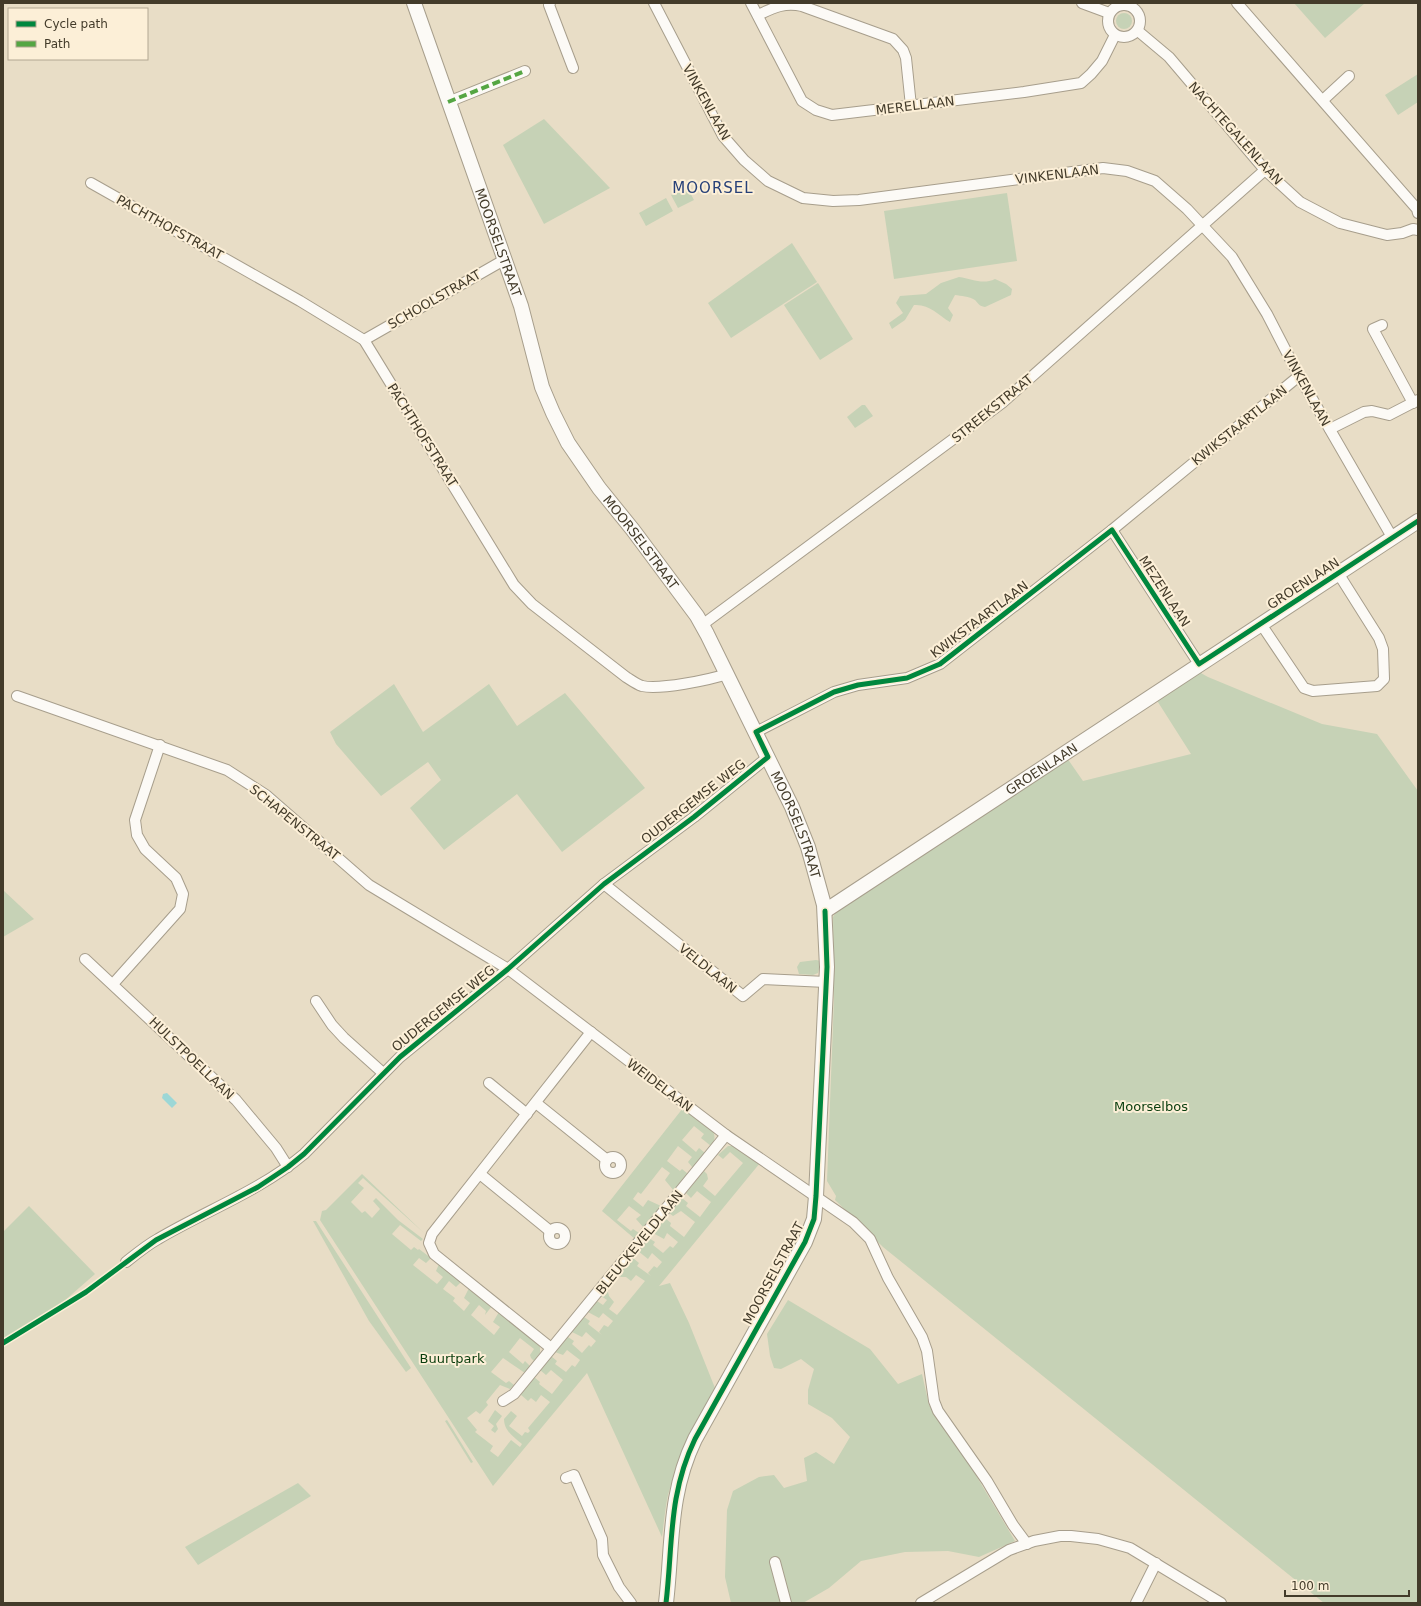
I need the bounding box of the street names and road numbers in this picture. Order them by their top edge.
street label: VINKENLAAN [680,62,734,143]
street label: NACHTEGALENLAAN [1186,79,1286,188]
street label: MERELLAAN [875,93,955,118]
street label: VINKENLAAN [1014,162,1100,187]
street label: MOORSELSTRAAT [472,186,524,299]
street label: PACHTHOFSTRAAT [114,192,226,263]
street label: SCHOOLSTRAAT [385,267,483,332]
street label: VINKENLAAN [1280,348,1334,429]
street label: STREEKSTRAAT [949,371,1036,446]
street label: PACHTHOFSTRAAT [385,381,461,490]
street label: KWIKSTAARTLAAN [1189,382,1290,468]
street label: MOORSELSTRAAT [600,492,681,592]
street label: MEZENLAAN [1136,553,1193,630]
street label: GROENLAAN [1265,555,1342,612]
street label: KWIKSTAARTLAAN [928,578,1031,661]
street label: GROENLAAN [1003,740,1080,798]
street label: OUDERGEMSE WEG [638,756,748,847]
street label: MOORSELSTRAAT [768,769,823,880]
street label: SCHAPENSTRAAT [247,781,343,863]
street label: VELDLAAN [676,941,740,996]
street label: OUDERGEMSE WEG [389,962,498,1055]
street label: HULSTPOELLAAN [146,1014,237,1103]
street label: WEIDELAAN [624,1056,696,1115]
street label: BLEUCKEVELDLAAN [593,1187,686,1297]
street label: MOORSELSTRAAT [740,1219,807,1327]

